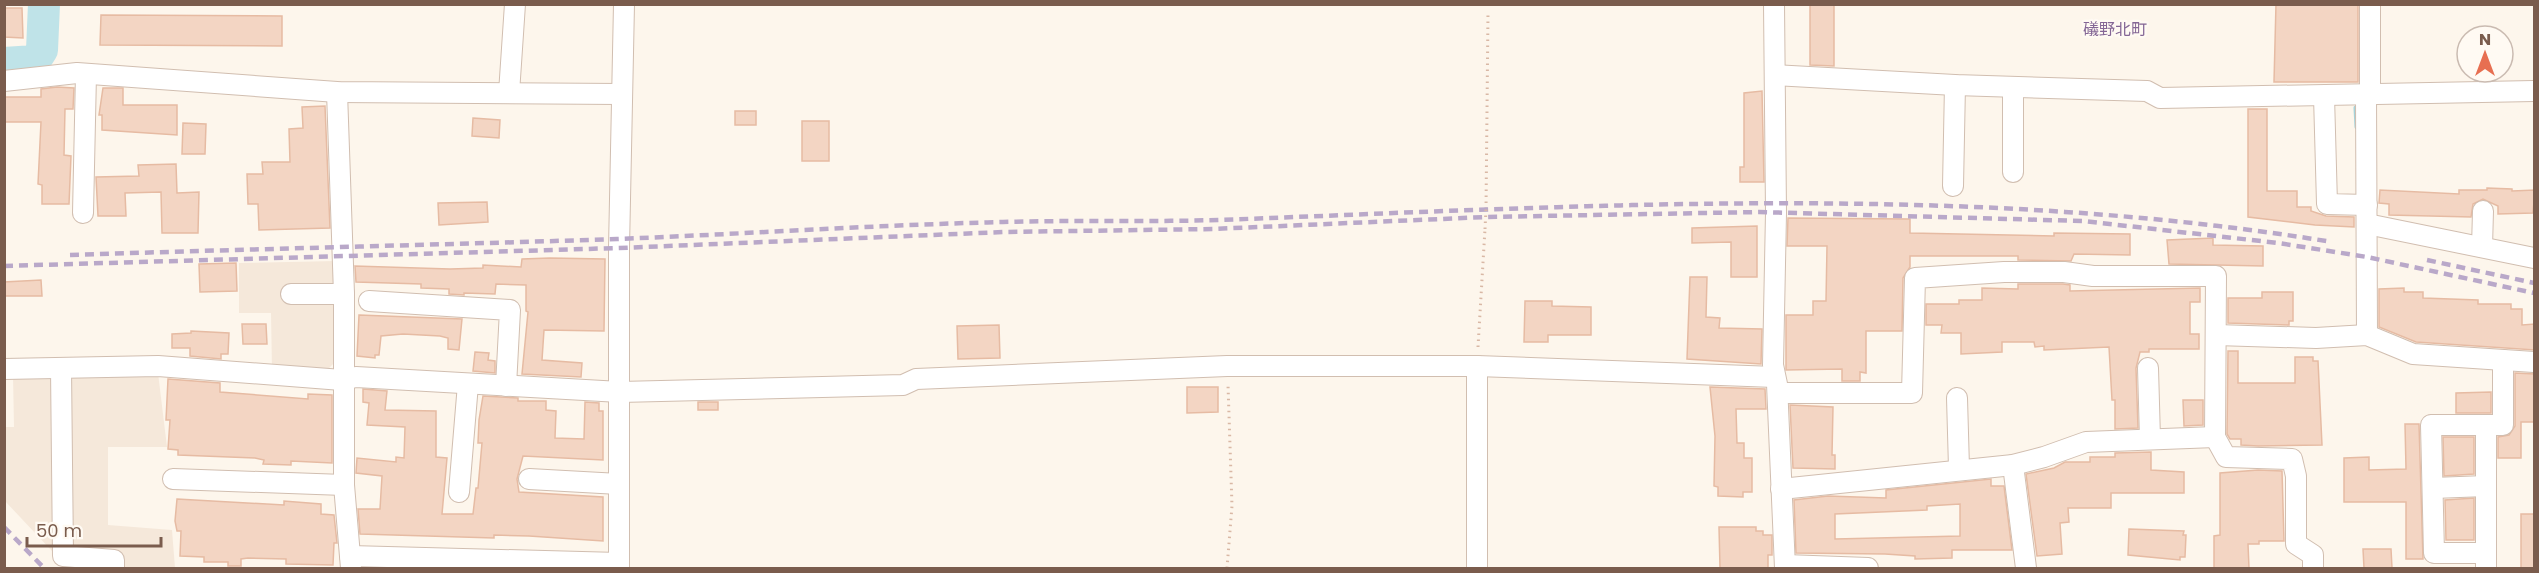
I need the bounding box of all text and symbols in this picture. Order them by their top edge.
district label: 礒野北町 [2083,18,2147,41]
north arrow [2455,24,2515,84]
text: N [2479,28,2491,51]
scale bar [27,510,160,548]
text: 50 m [36,518,82,543]

